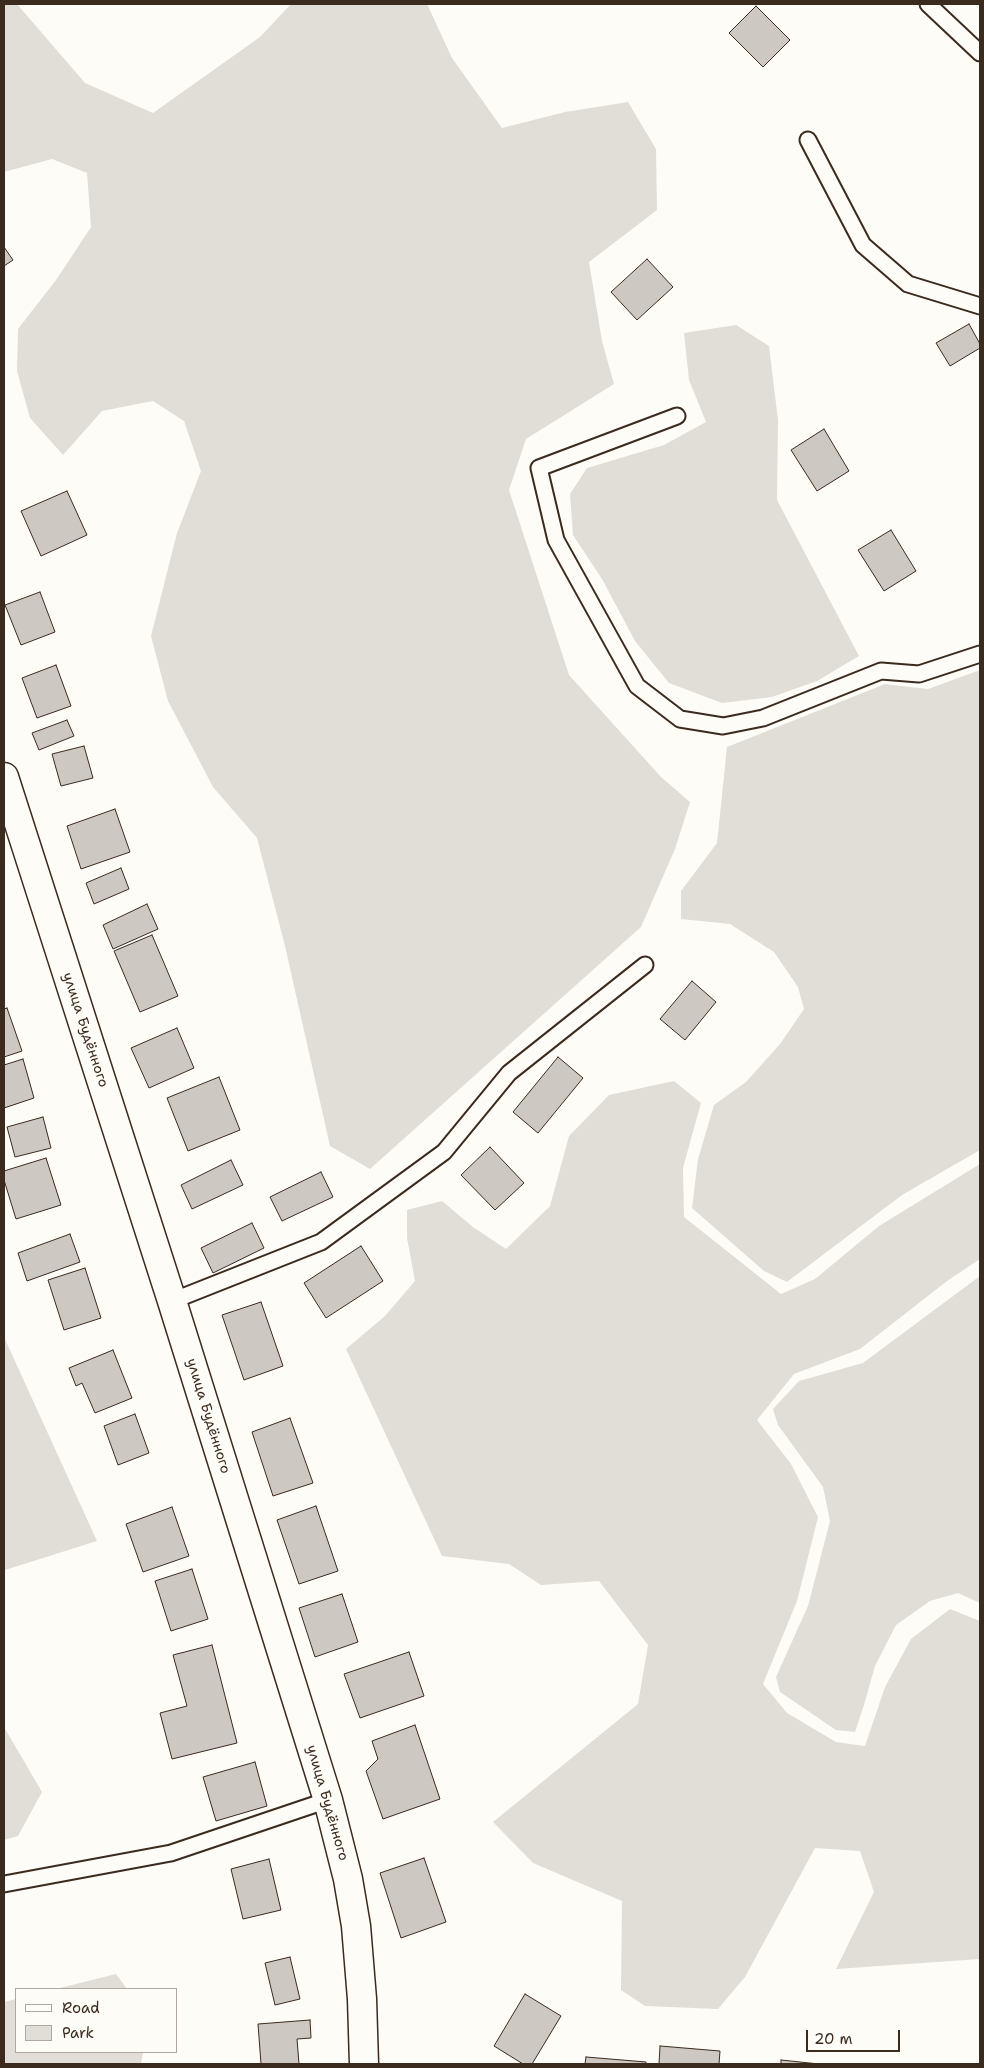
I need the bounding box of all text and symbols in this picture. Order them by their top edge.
street label: улица Будённого [59,971,111,1089]
street label: улица Будённого [182,1356,234,1476]
street label: улица Будённого [302,1743,352,1863]
legend [15,1988,178,2053]
text: Road [62,1998,100,2018]
scale bar [809,2020,903,2052]
text: Park [62,2023,94,2043]
text: 20 m [814,2029,853,2049]

